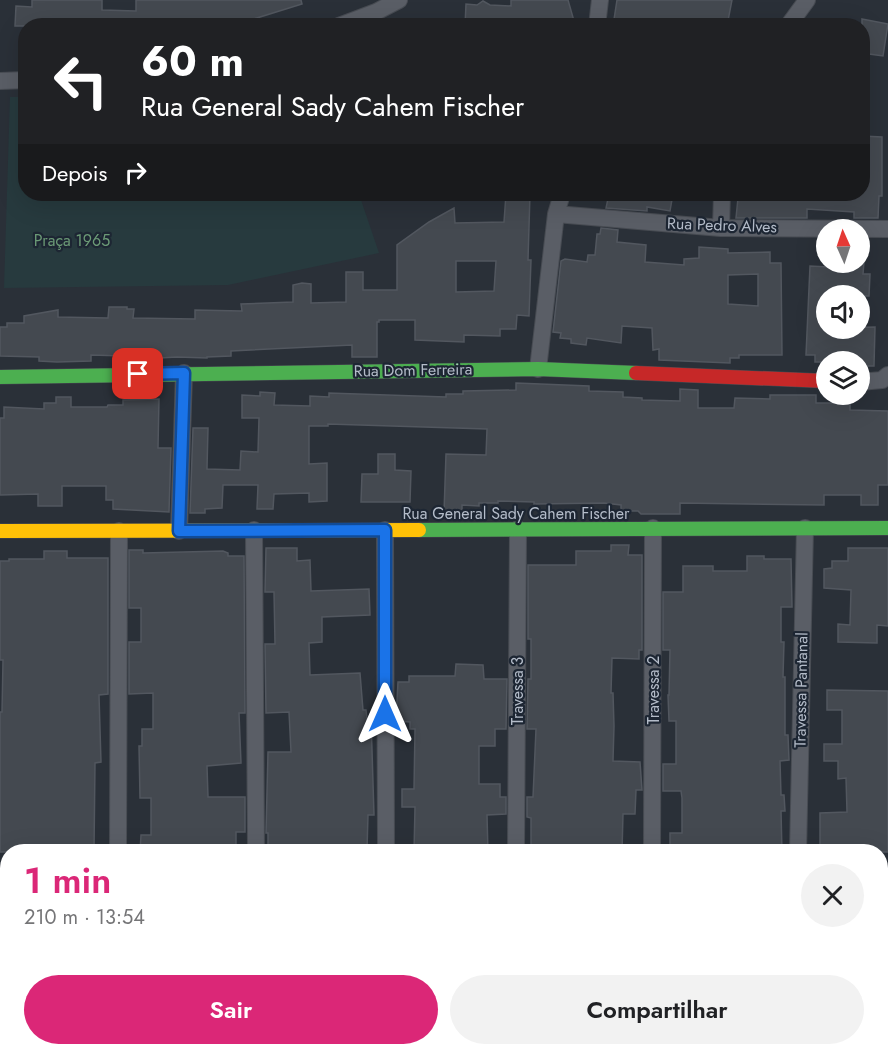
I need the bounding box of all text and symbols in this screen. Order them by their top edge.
text: 60 m [141,31,244,92]
icon: left [42,42,120,120]
text: Rua General Sady Cahem Fischer [141,87,524,126]
icon: right [119,156,152,189]
text: Depois [42,157,107,189]
street label: Rua Pedro Alves [667,212,777,238]
north arrow [816,219,870,273]
map controls [816,219,870,405]
park label: Praça 1965 [34,229,110,252]
button: sound [816,285,870,339]
pin [112,348,163,399]
button: layers [816,351,870,405]
icon: arrive [121,357,154,390]
street label: Rua Dom Ferreira [353,357,473,383]
street label: Rua General Sady Cahem Fischer [402,502,630,525]
street label: Travessa Pantanal [788,632,814,748]
street label: Travessa 2 [642,656,665,724]
street label: Travessa 3 [506,657,529,725]
position arrow [353,682,417,746]
text: 1 min [24,854,111,906]
button: close [801,864,864,927]
text: 210 m · 13:54 [24,903,145,932]
button: Sair [24,975,438,1044]
button: Compartilhar [450,975,864,1044]

